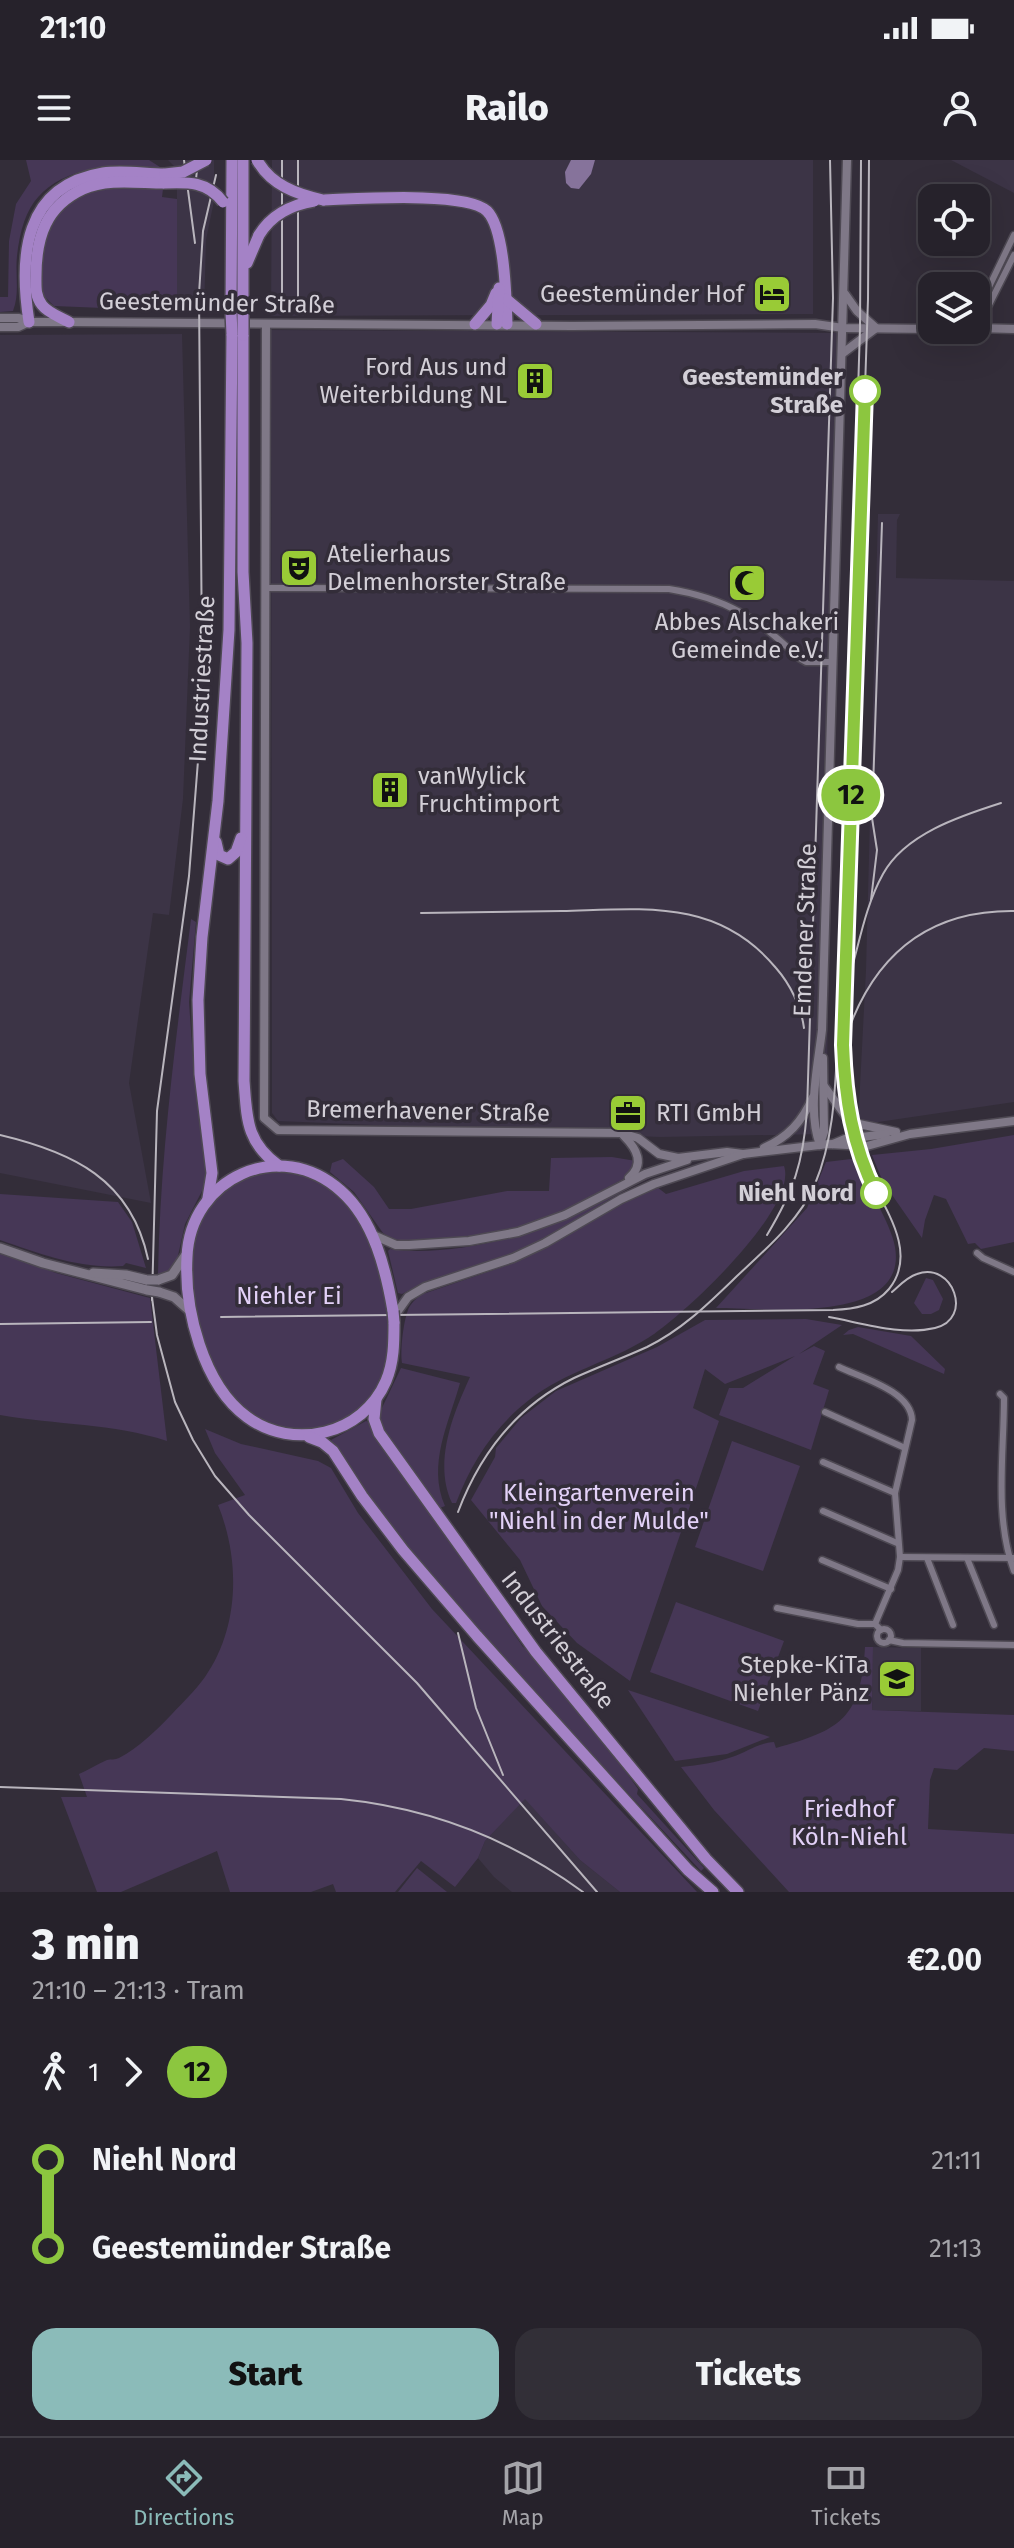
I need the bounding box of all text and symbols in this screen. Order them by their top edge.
text: 21:10 [40,10,106,46]
icon: menu [32,86,76,130]
text: Railo [465,86,549,130]
icon: person [938,86,982,130]
map controls [918,184,990,344]
button: locate [918,184,990,256]
button: layers [918,272,990,344]
hotel icon: Geestemünder Hof [751,273,793,315]
place label: Geestemünder Hof [540,280,746,308]
street label: Geestemünder Straße [99,287,335,319]
place label: Ford Aus und Weiterbildung NL [319,353,507,409]
building icon: Ford Aus und Weiterbildung NL [514,360,556,402]
place label: Geestemünder Straße [682,363,843,419]
marker: Geestemünder Straße [850,376,880,406]
place label: Atelierhaus Delmenhorster Straße [327,540,566,596]
theatre icon: Atelierhaus Delmenhorster Straße [278,547,320,589]
mosque icon: Abbes Alschakeri Gemeinde e.V. [726,562,768,604]
street label: Industriestraße [184,595,220,763]
place label: Abbes Alschakeri Gemeinde e.V. [655,608,839,664]
place label: vanWylick Fruchtimport [418,762,560,818]
building icon: vanWylick Fruchtimport [369,769,411,811]
line badge: 12 [815,769,887,821]
text: 12 [837,778,865,811]
street label: Emdener Straße [788,843,822,1017]
office icon: RTI GmbH [607,1092,649,1134]
street label: Bremerhavener Straße [306,1095,550,1127]
place label: RTI GmbH [656,1099,762,1127]
marker: Niehl Nord [861,1178,891,1208]
place label: Niehl Nord [738,1179,854,1207]
park label: Niehler Ei [236,1282,342,1310]
park label: Kleingartenverein "Niehl in der Mulde" [489,1479,709,1535]
street label: Industriestraße [496,1566,620,1714]
place label: Stepke-KiTa Niehler Pänz [733,1651,869,1707]
school or university icon: Stepke-KiTa Niehler Pänz [876,1658,918,1700]
park label: Friedhof Köln-Niehl [791,1795,907,1851]
text: 3 min [32,1918,140,1971]
text: €2.00 [907,1942,982,1978]
text: 21:10 – 21:13 · Tram [32,1975,245,2006]
icon: walk [32,2050,76,2094]
icon: forward [111,2050,155,2094]
text: 12 [183,2055,211,2088]
text: 1 [88,2057,99,2088]
text: Niehl Nord [92,2142,237,2178]
text: 21:11 [931,2145,982,2176]
text: Geestemünder Straße [92,2230,391,2266]
text: 21:13 [929,2233,982,2264]
button: Start [32,2328,499,2420]
button: Tickets [515,2328,982,2420]
tab: Directions [133,2456,234,2531]
tab: Map [501,2456,545,2531]
tab: Tickets [811,2456,881,2531]

